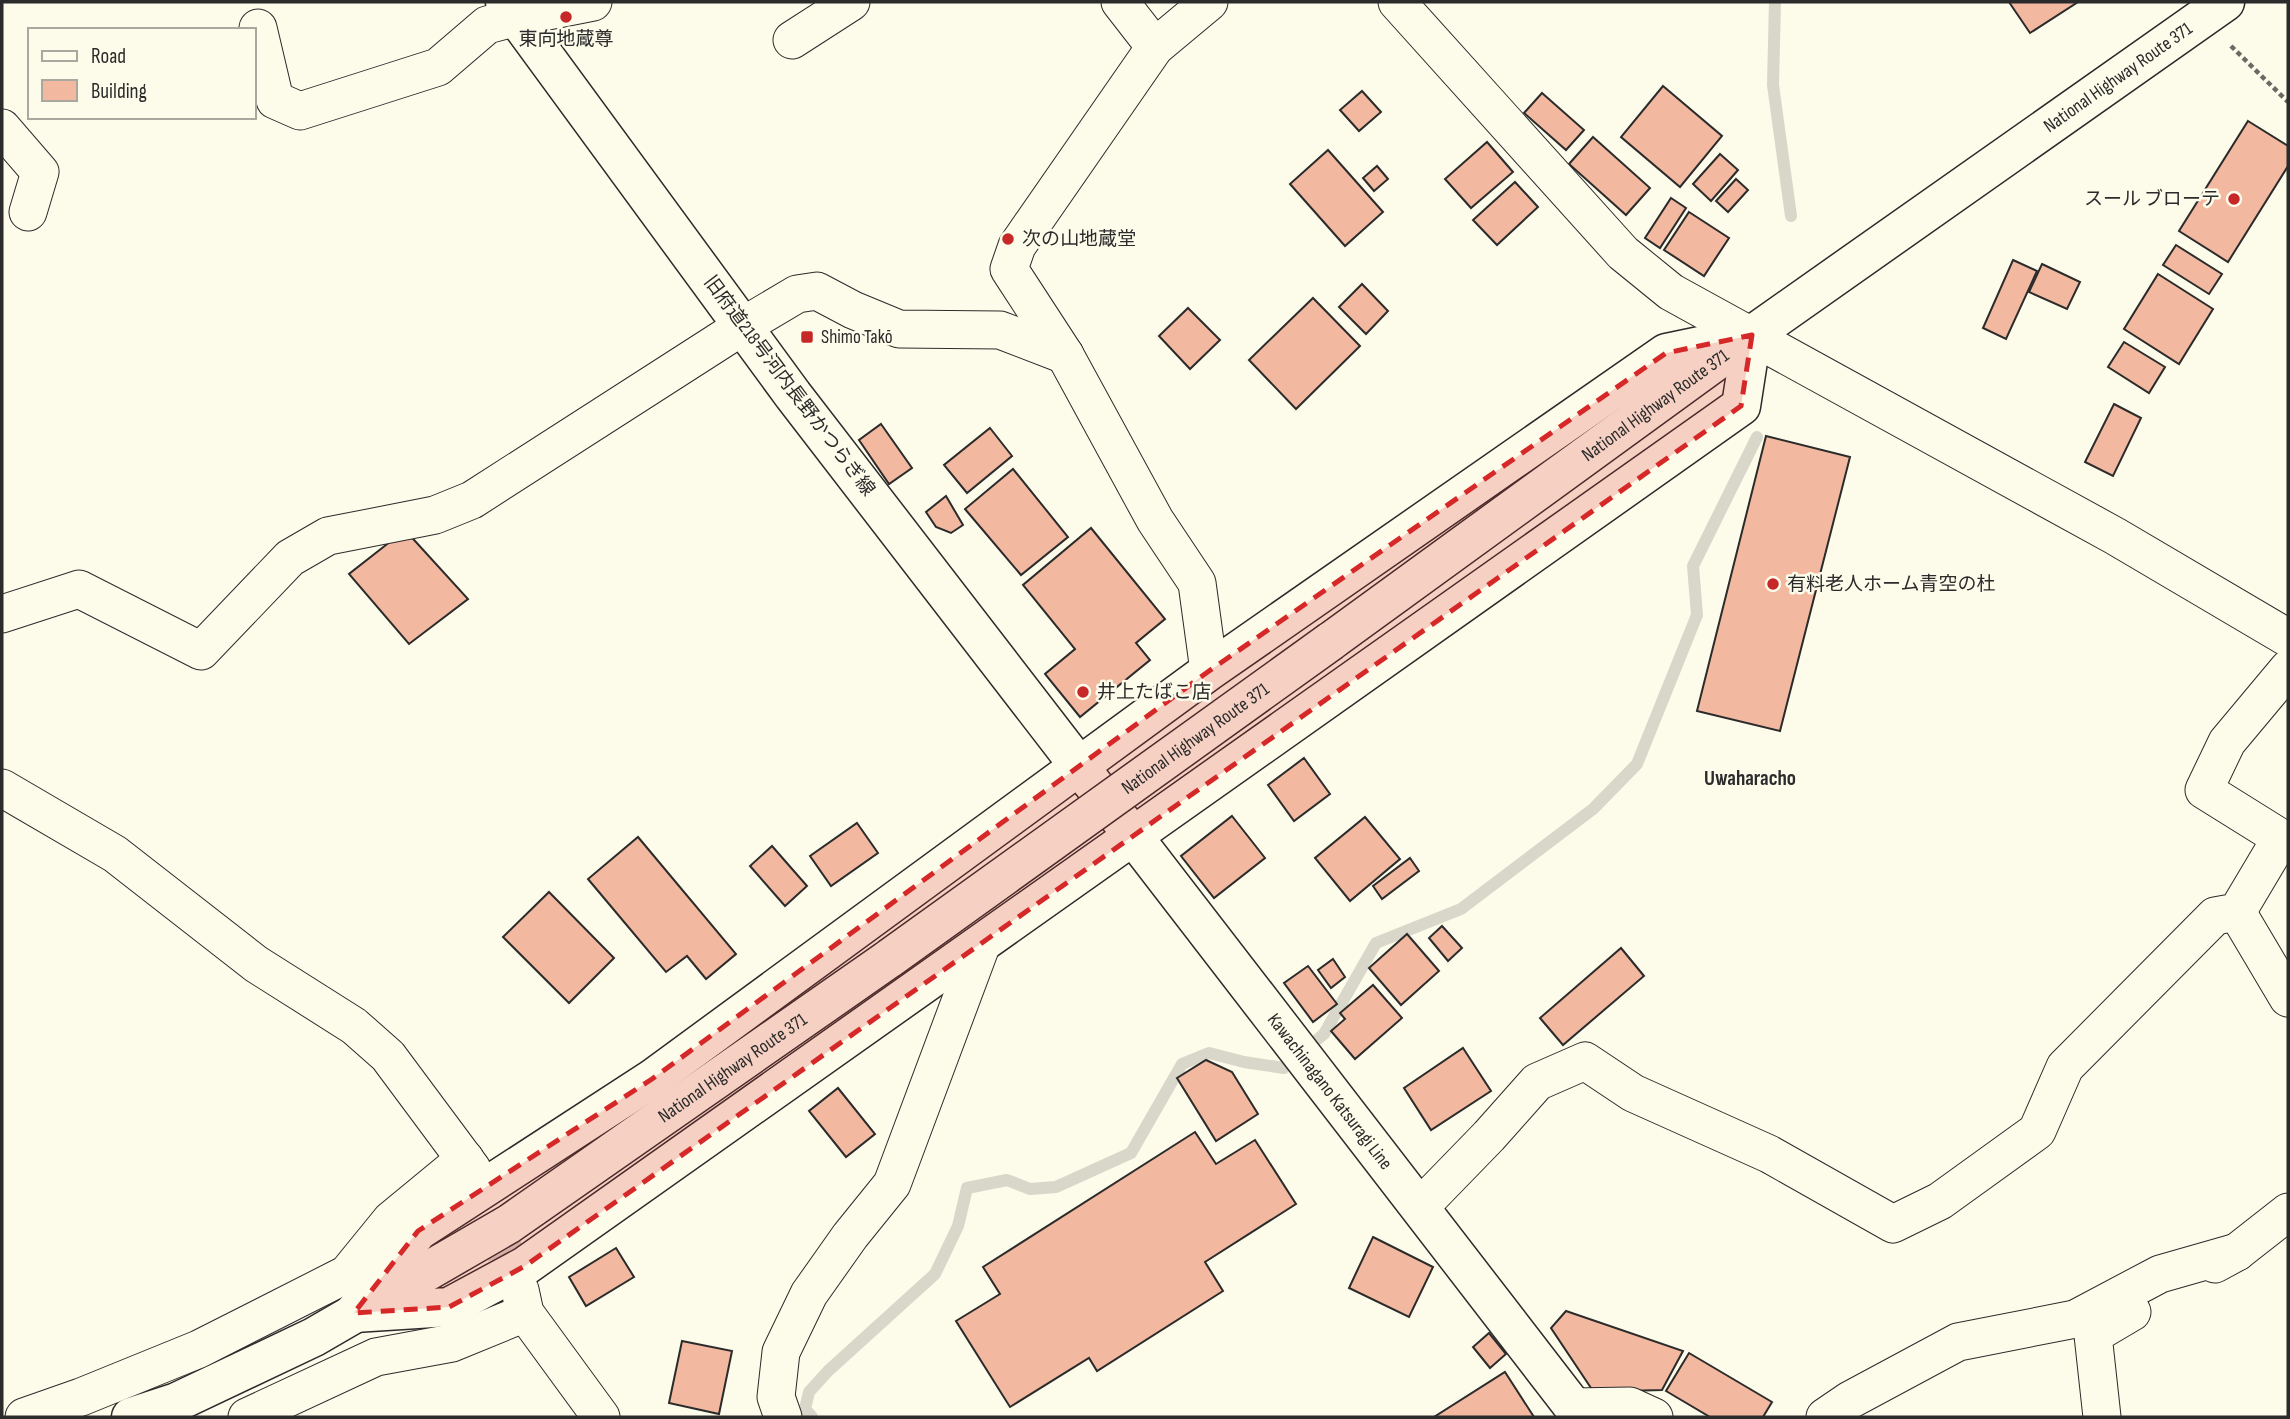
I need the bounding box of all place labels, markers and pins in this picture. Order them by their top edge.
marker: 東向地蔵尊 [558,9,574,25]
place label: 東向地蔵尊 [518,28,614,51]
place label: スール ブローテ [2084,188,2220,211]
marker: スール ブローテ [2226,191,2242,207]
place label: 次の山地蔵堂 [1022,228,1136,251]
marker: 次の山地蔵堂 [1000,231,1016,247]
place label: Shimo Takō [821,326,893,349]
marker: Shimo Takō [799,329,815,345]
place label: 有料老人ホーム青空の杜 [1787,573,1995,596]
marker: 有料老人ホーム青空の杜 [1765,576,1781,592]
place label: 井上たばこ店 [1097,681,1211,704]
marker: 井上たばこ店 [1075,684,1091,700]

